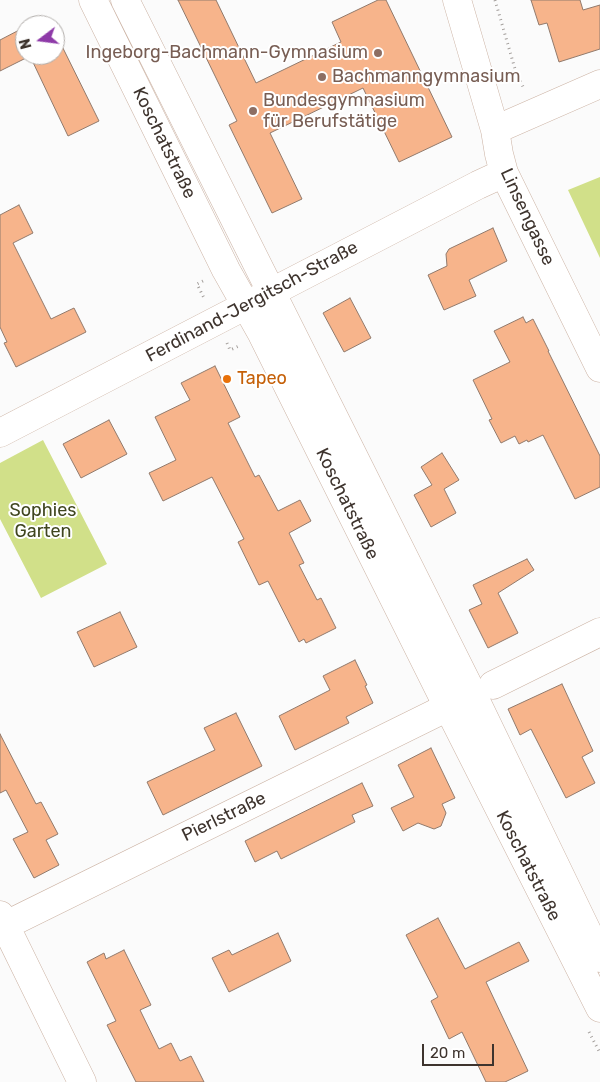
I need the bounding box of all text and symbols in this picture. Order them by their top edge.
north arrow [15,15,65,65]
text: N [16,37,36,51]
place label: Ingeborg-Bachmann-Gymnasium [86,42,368,64]
marker: Ingeborg-Bachmann-Gymnasium [372,47,384,59]
place label: Bachmanngymnasium [332,66,521,88]
marker: Bachmanngymnasium [316,71,328,83]
street label: Koschatstraße [128,84,200,202]
place label: Bundesgymnasium für Berufstätige [263,90,425,132]
marker: Bundesgymnasium für Berufstätige [247,105,259,117]
street label: Linsengasse [495,165,559,269]
street label: Ferdinand-Jergitsch-Straße [142,237,362,367]
place label: Tapeo [237,368,287,390]
marker: Tapeo [221,373,233,385]
street label: Koschatstraße [311,445,383,563]
park label: Sophies Garten [10,500,76,542]
street label: Pierlstraße [178,787,270,847]
street label: Koschatstraße [491,807,565,925]
scale bar [425,1034,498,1066]
text: 20 m [430,1044,465,1062]

